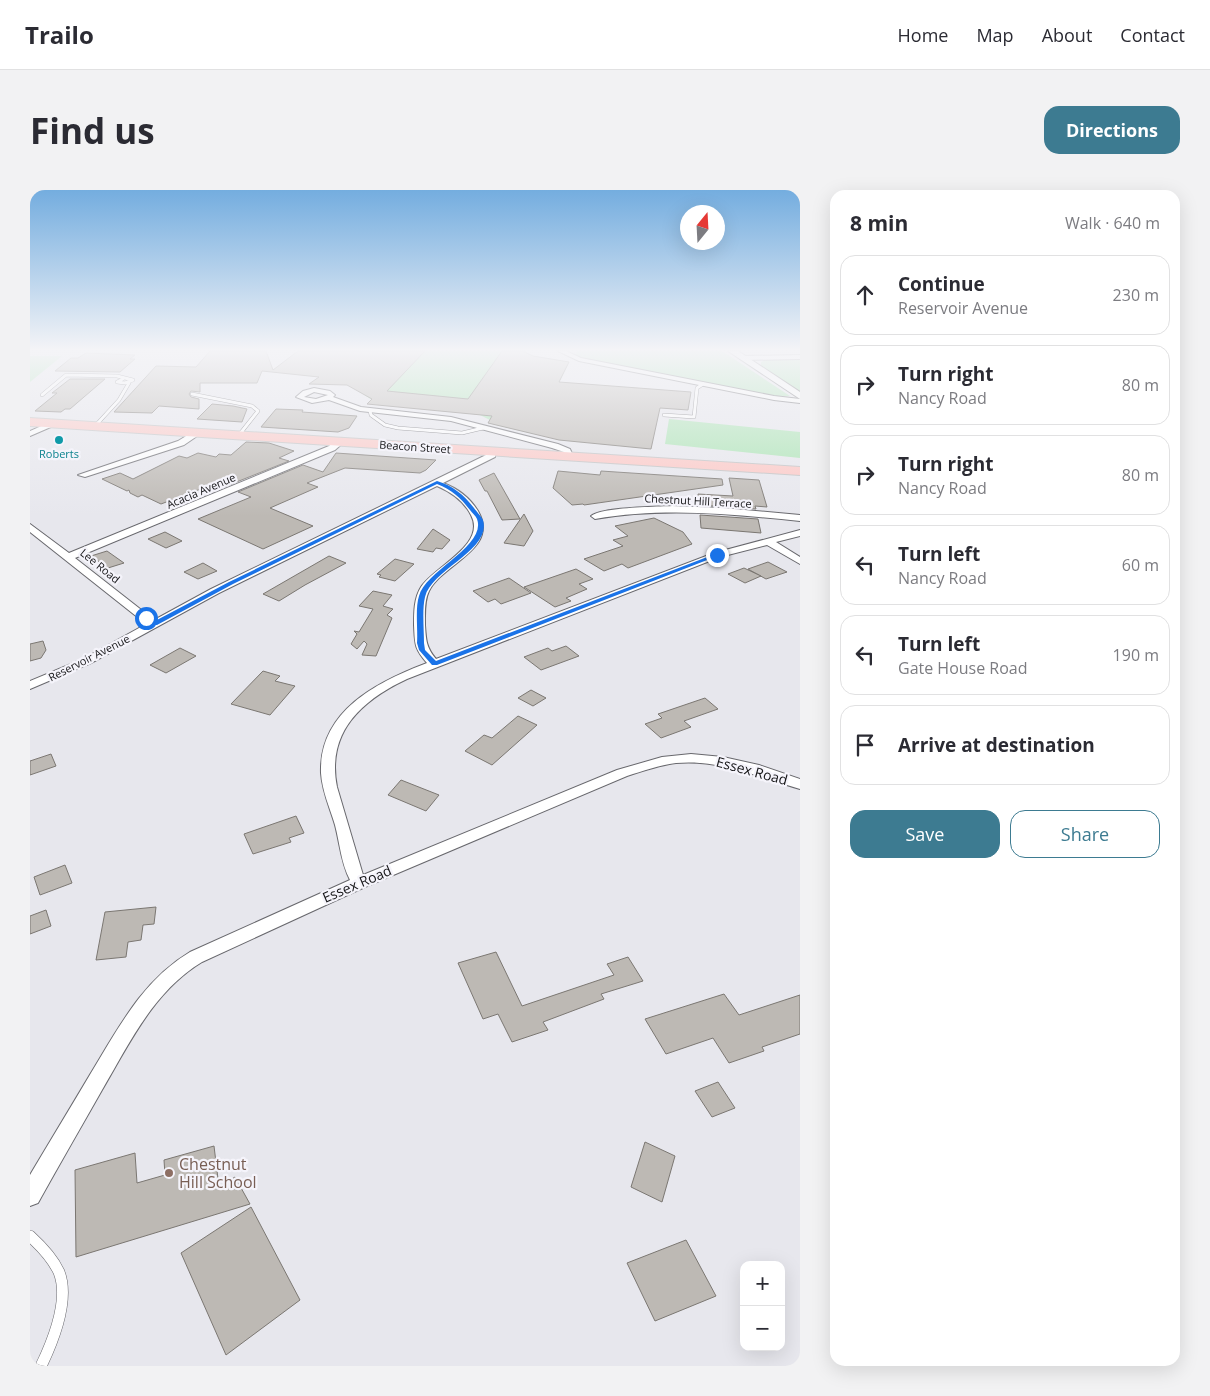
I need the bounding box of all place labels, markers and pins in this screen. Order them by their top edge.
marker: Roberts [53,434,65,446]
place label: Roberts [39,446,79,461]
place label: Chestnut Hill School [179,1153,257,1193]
marker: Chestnut Hill School [163,1167,175,1179]

